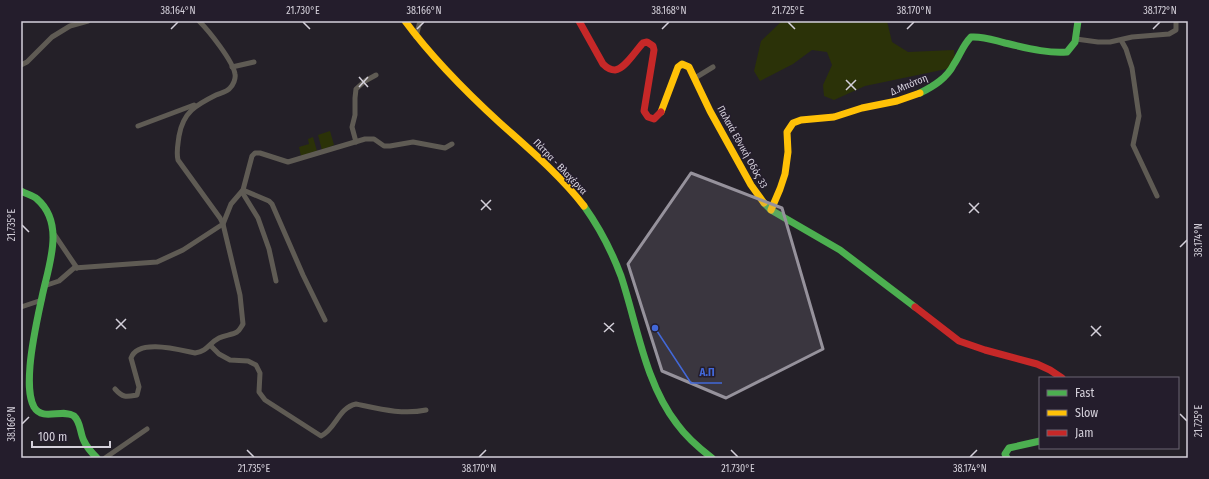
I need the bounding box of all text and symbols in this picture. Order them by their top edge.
text: 38.164°N [160,5,196,17]
text: 21.730°E [286,5,320,17]
text: 38.166°N [406,5,442,17]
text: 38.168°N [651,5,687,17]
text: 21.725°E [772,5,805,17]
text: 38.170°N [897,5,931,17]
text: 38.172°N [1143,5,1177,17]
street label: Δ.Μπότση [888,71,929,98]
street label: Παλαιά Εθνική Οδός 33 [714,103,771,191]
street label: Πάτρα - Βλαχέρνα [530,136,590,197]
text: 21.735°E [6,208,18,241]
text: 38.174°N [1193,223,1205,257]
callout: Α.Π [691,360,722,383]
text: Α.Π [698,366,715,379]
legend [1039,377,1179,449]
text: Fast [1075,386,1094,400]
text: 21.725°E [1193,404,1205,437]
text: 38.166°N [6,406,18,442]
text: Slow [1075,406,1098,420]
scale bar [32,423,110,449]
text: Jam [1075,426,1093,440]
text: 100 m [38,430,67,444]
text: 21.735°E [238,463,271,475]
text: 38.170°N [462,463,496,475]
text: 21.730°E [721,463,755,475]
text: 38.174°N [953,463,987,475]

